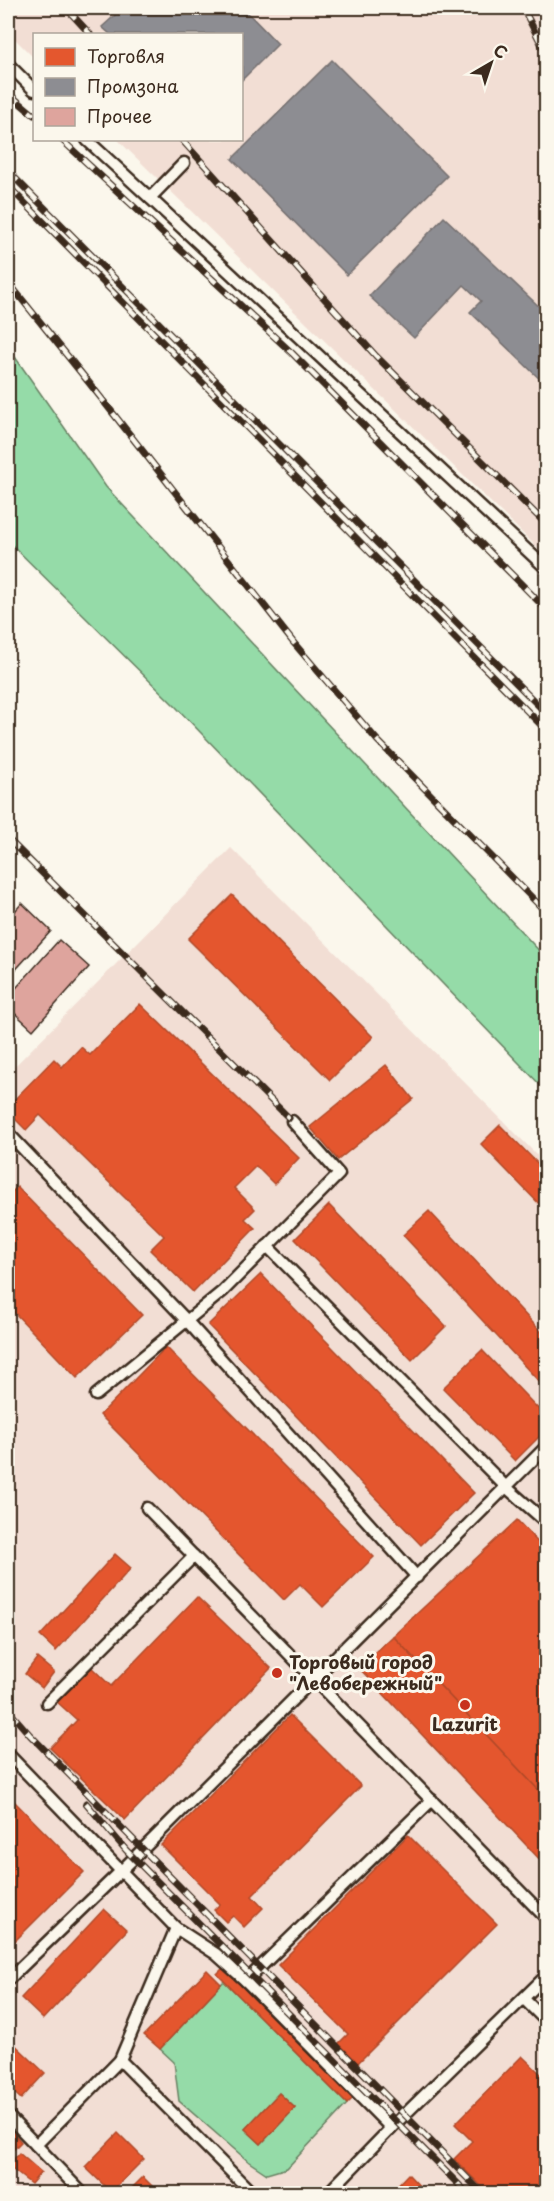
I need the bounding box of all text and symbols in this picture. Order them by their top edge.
legend [33,33,243,141]
north arrow [461,33,521,93]
text: С [489,37,513,64]
text: Торговля [87,42,165,69]
text: Промзона [87,72,179,99]
text: Прочее [87,102,152,129]
place label: Торговый город "Левобережный" [289,1648,442,1696]
marker: Торговый город "Левобережный" [270,1666,284,1680]
marker: Lazurit [458,1698,472,1712]
place label: Lazurit [432,1710,498,1737]

